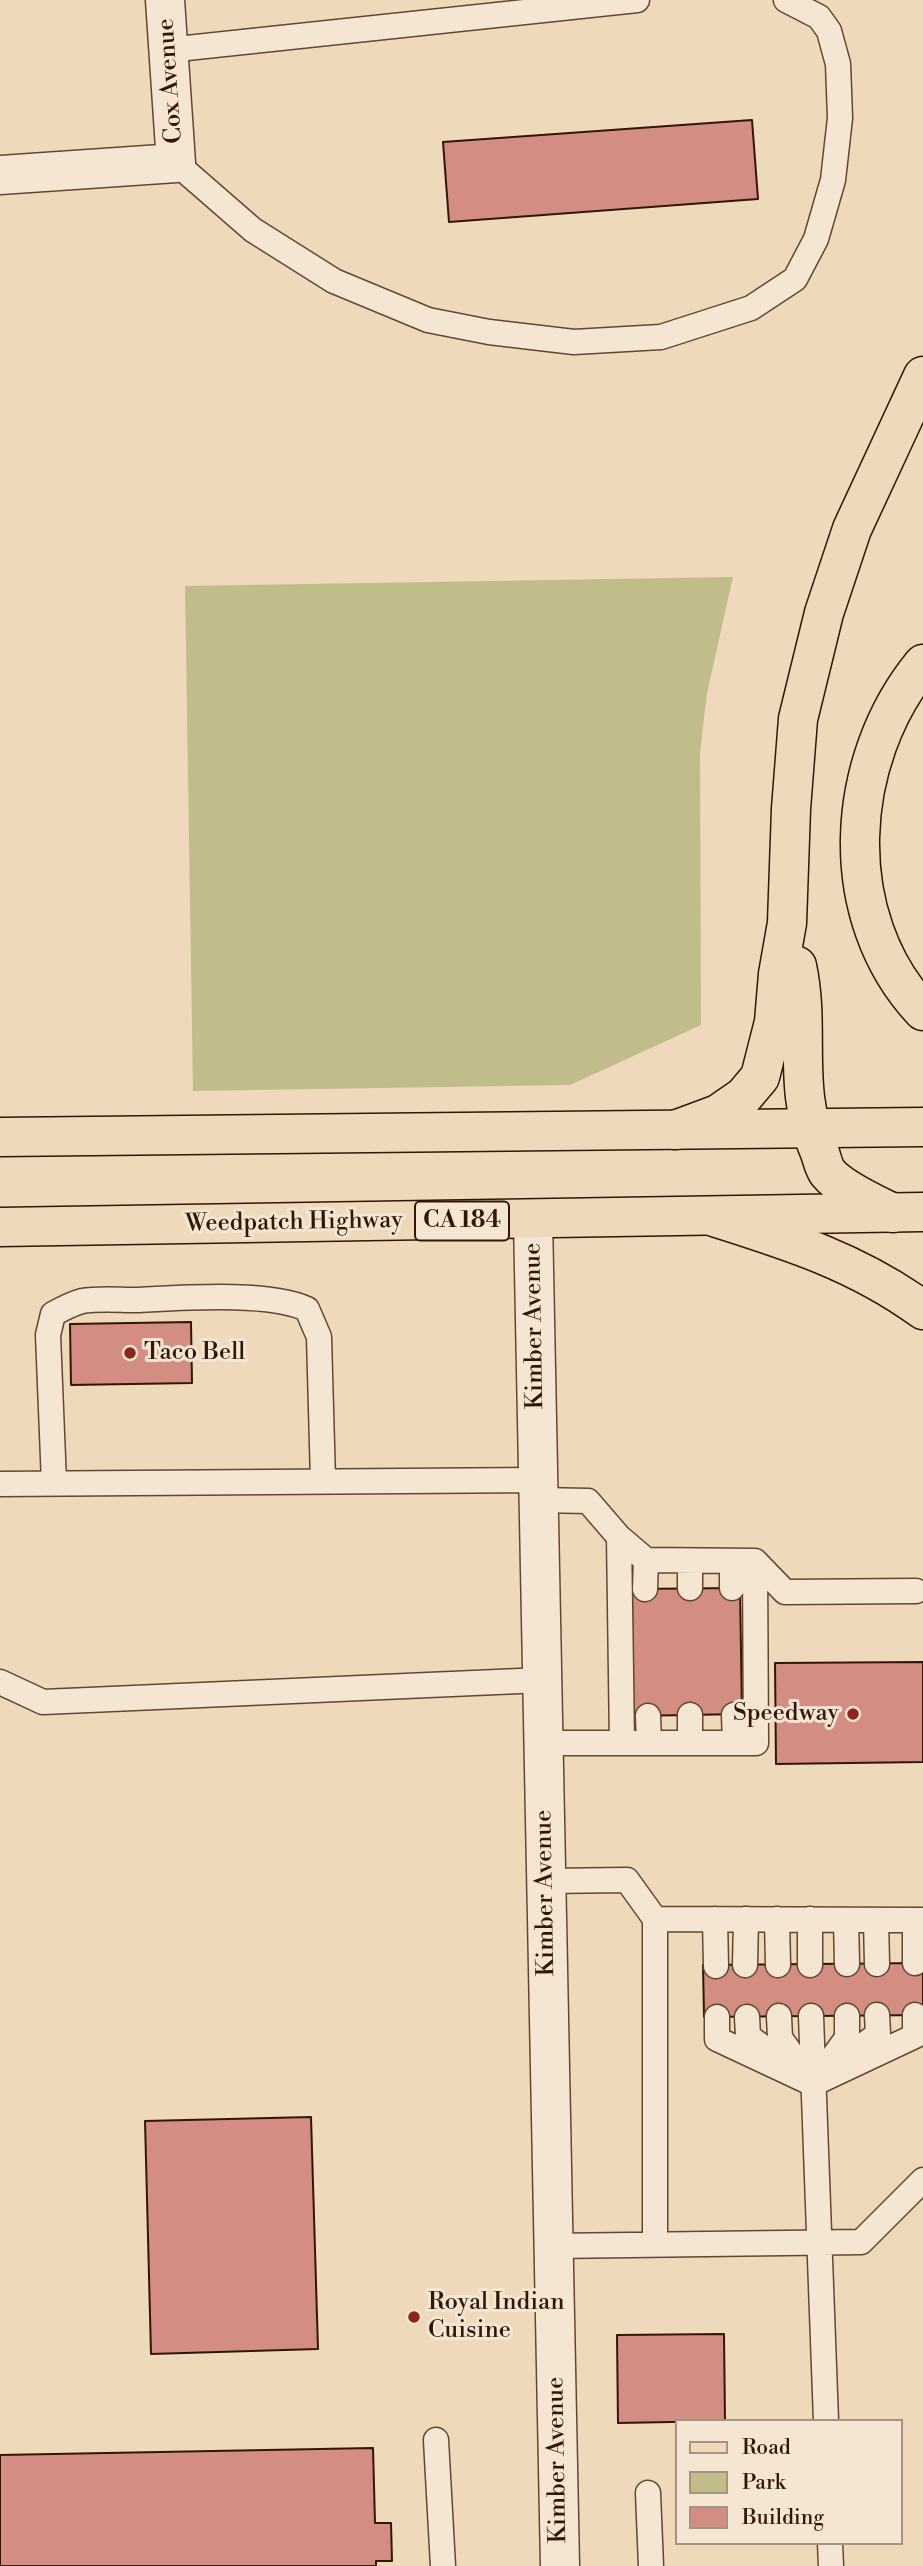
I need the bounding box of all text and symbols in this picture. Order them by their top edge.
street label: Cox Avenue [152,17,190,145]
road number: CA 184 [415,1202,509,1240]
street label: Weedpatch Highway [185,1207,403,1239]
street label: Kimber Avenue [519,1242,551,1410]
place label: Taco Bell [144,1339,245,1367]
marker: Taco Bell [122,1345,138,1361]
place label: Speedway [733,1700,839,1728]
marker: Speedway [845,1706,861,1722]
street label: Kimber Avenue [530,1809,562,1977]
place label: Royal Indian Cuisine [428,2289,565,2345]
marker: Royal Indian Cuisine [406,2309,422,2325]
street label: Kimber Avenue [542,2376,574,2544]
legend [674,2419,902,2545]
text: Road [742,2435,791,2461]
text: Park [742,2470,786,2496]
text: Building [742,2505,824,2531]

